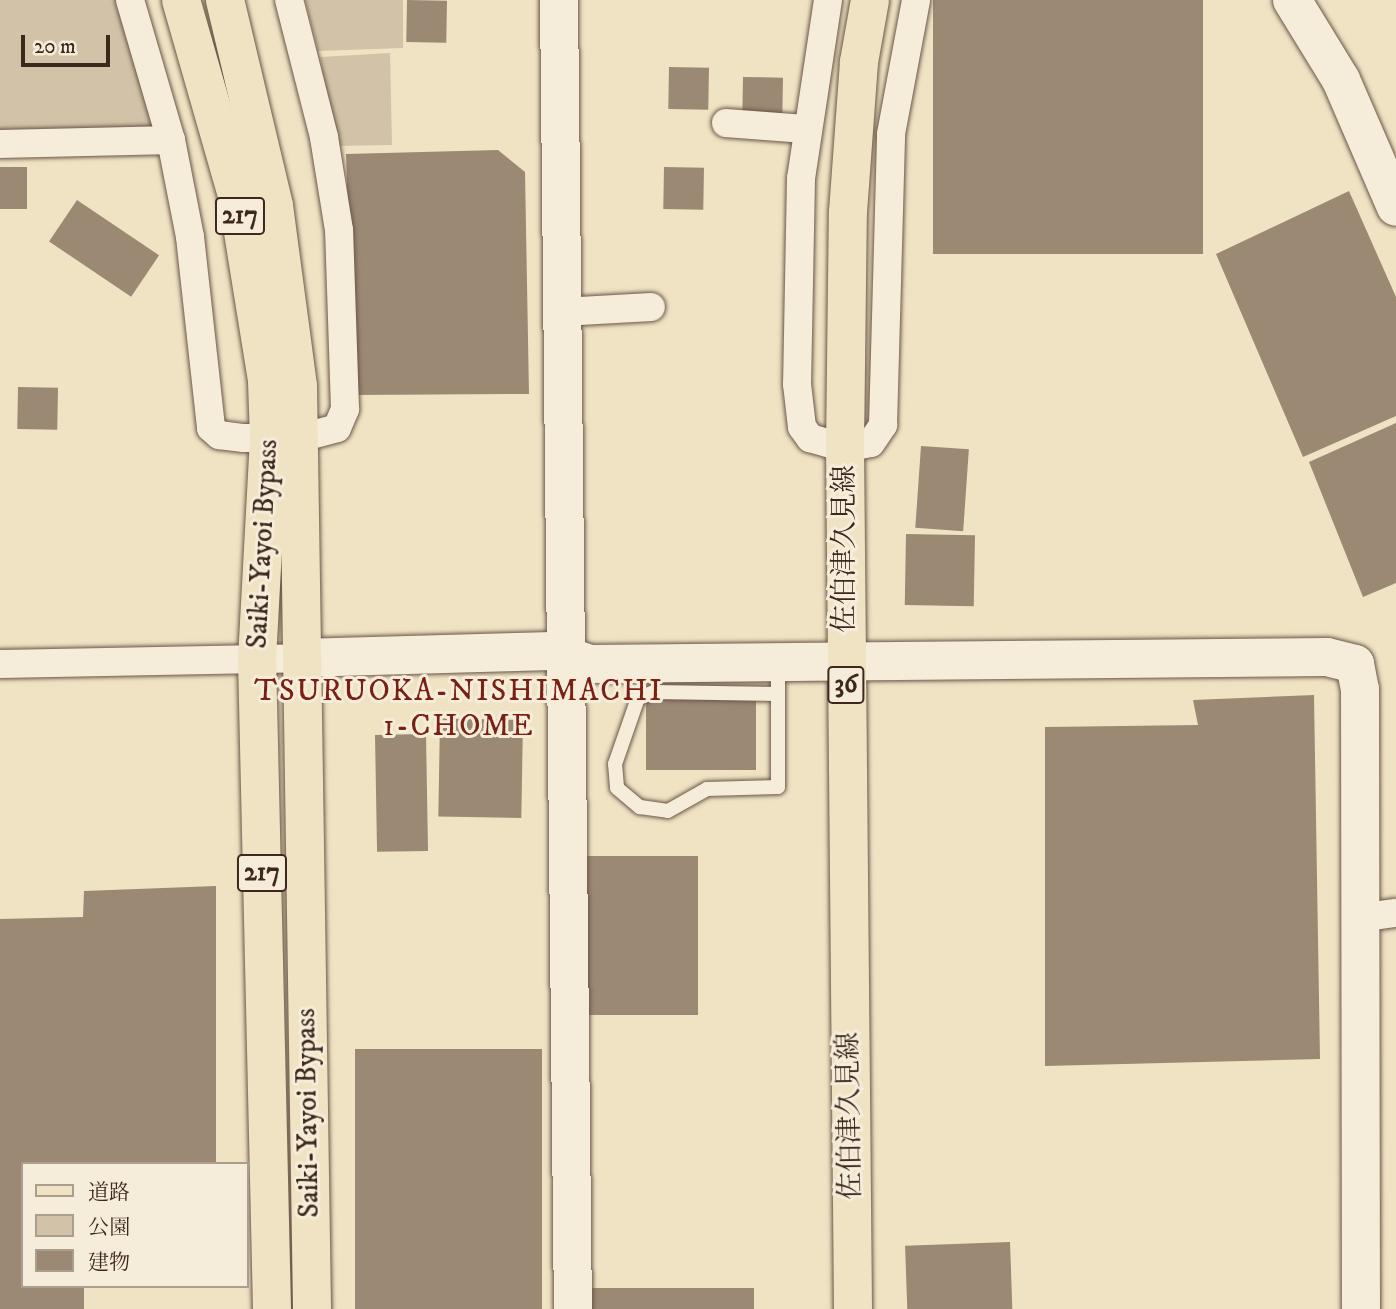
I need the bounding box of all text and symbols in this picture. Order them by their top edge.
scale bar [24,21,114,65]
text: 20 m [34,34,76,60]
road number: 217 [214,194,266,238]
street label: Saiki-Yayoi Bypass [241,438,285,650]
street label: 佐伯津久見線 [828,465,862,633]
road number: 36 [827,663,865,708]
district label: TSURUOKA-NISHIMACHI 1-CHOME [257,674,661,744]
road number: 217 [236,850,288,895]
street label: Saiki-Yayoi Bypass [289,1008,327,1218]
street label: 佐伯津久見線 [832,1032,868,1200]
legend [21,1162,248,1288]
text: 道路 [88,1180,130,1206]
text: 公園 [88,1215,130,1241]
text: 建物 [88,1250,130,1276]

